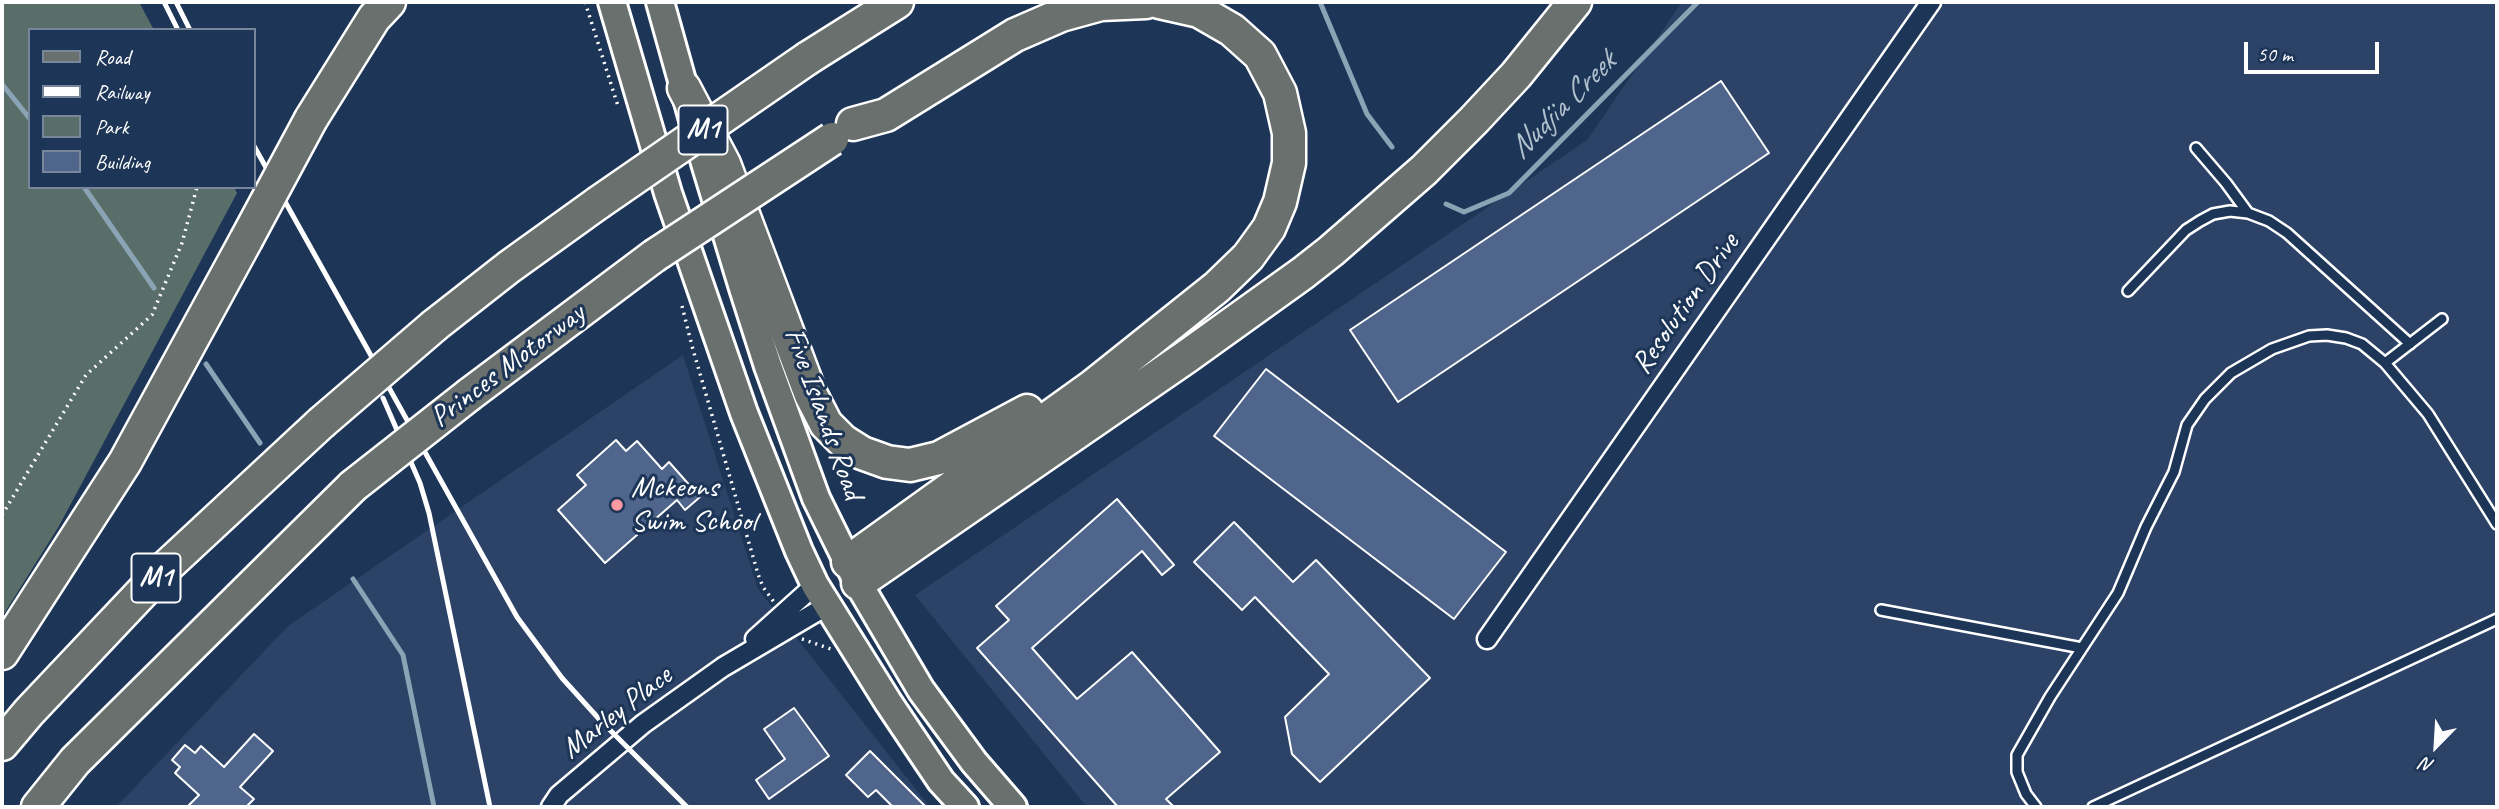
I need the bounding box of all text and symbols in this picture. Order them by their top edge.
legend [28,28,256,189]
scale bar [2247,28,2382,72]
text: 50 m [2257,41,2293,67]
text: Road [95,44,130,70]
water label: Nudjia Creek [1501,44,1625,168]
text: Railway [95,79,149,105]
road number: M1 [678,106,728,154]
text: Park [95,114,128,140]
text: Building [95,149,150,175]
street label: Resolution Drive [1624,227,1748,381]
street label: Princes Motorway [424,296,592,436]
street label: Five Islands Road [775,323,871,505]
place label: Mckeons Swim School [631,470,756,540]
marker: Mckeons Swim School [609,497,625,513]
road number: M1 [132,554,180,602]
street label: Marley Place [555,659,679,767]
north arrow [2401,711,2471,781]
text: N [2417,752,2438,779]

